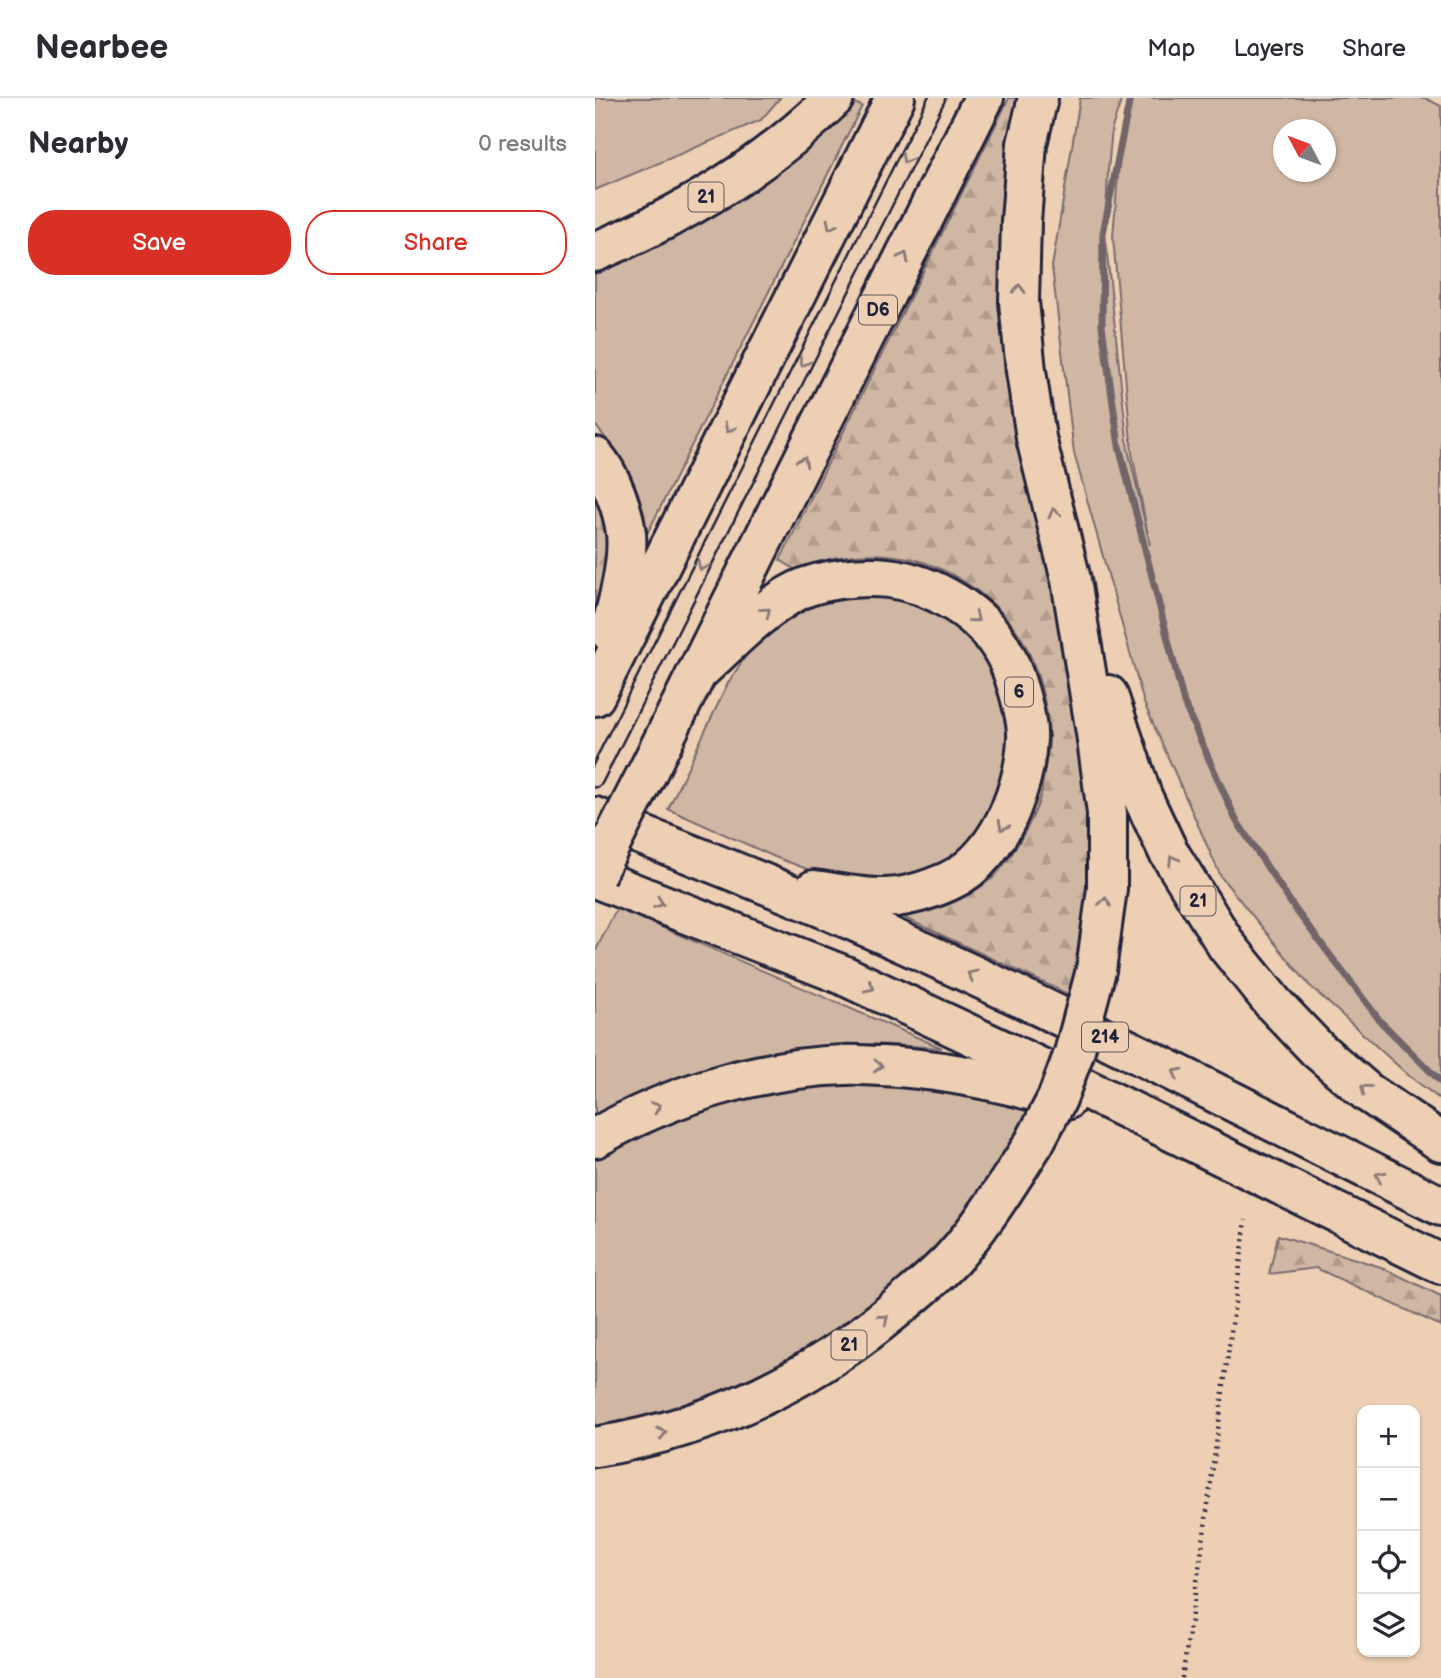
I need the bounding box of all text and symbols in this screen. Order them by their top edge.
text: Nearbee [35,28,168,68]
text: Map [1147,34,1195,63]
text: Layers [1233,34,1304,63]
text: Share [1342,34,1406,63]
north arrow [1273,119,1336,182]
text: Nearby [28,126,128,162]
text: 0 results [478,130,567,158]
one-way arrow [900,152,914,164]
road number: 21 [689,182,723,212]
button: Save [28,210,291,275]
button: Share [305,210,567,275]
one-way arrow [826,218,840,230]
one-way arrow [896,252,910,264]
one-way arrow [1012,283,1027,294]
road number: D6 [859,295,897,324]
one-way arrow [798,355,812,367]
one-way arrow [724,421,738,433]
one-way arrow [794,456,808,468]
one-way arrow [1048,507,1063,519]
one-way arrow [696,559,710,571]
one-way arrow [758,607,771,620]
one-way arrow [966,610,979,622]
road number: 6 [1005,678,1033,706]
one-way arrow [997,819,1011,831]
one-way arrow [1169,855,1182,868]
road number: 21 [1181,886,1215,916]
one-way arrow [652,894,664,908]
one-way arrow [1098,897,1113,908]
one-way arrow [966,969,979,983]
one-way arrow [862,979,875,993]
road number: 214 [1082,1022,1128,1052]
one-way arrow [872,1058,883,1073]
one-way arrow [1172,1068,1184,1082]
one-way arrow [1360,1085,1372,1098]
one-way arrow [649,1102,661,1116]
one-way arrow [1375,1170,1387,1184]
one-way arrow [876,1315,889,1327]
road number: 21 [831,1330,867,1360]
map controls [1357,1405,1420,1657]
button: + [1357,1405,1420,1468]
one-way arrow [656,1427,668,1441]
button: − [1357,1468,1420,1531]
button: locate [1357,1531,1420,1594]
button: layers [1357,1594,1420,1657]

